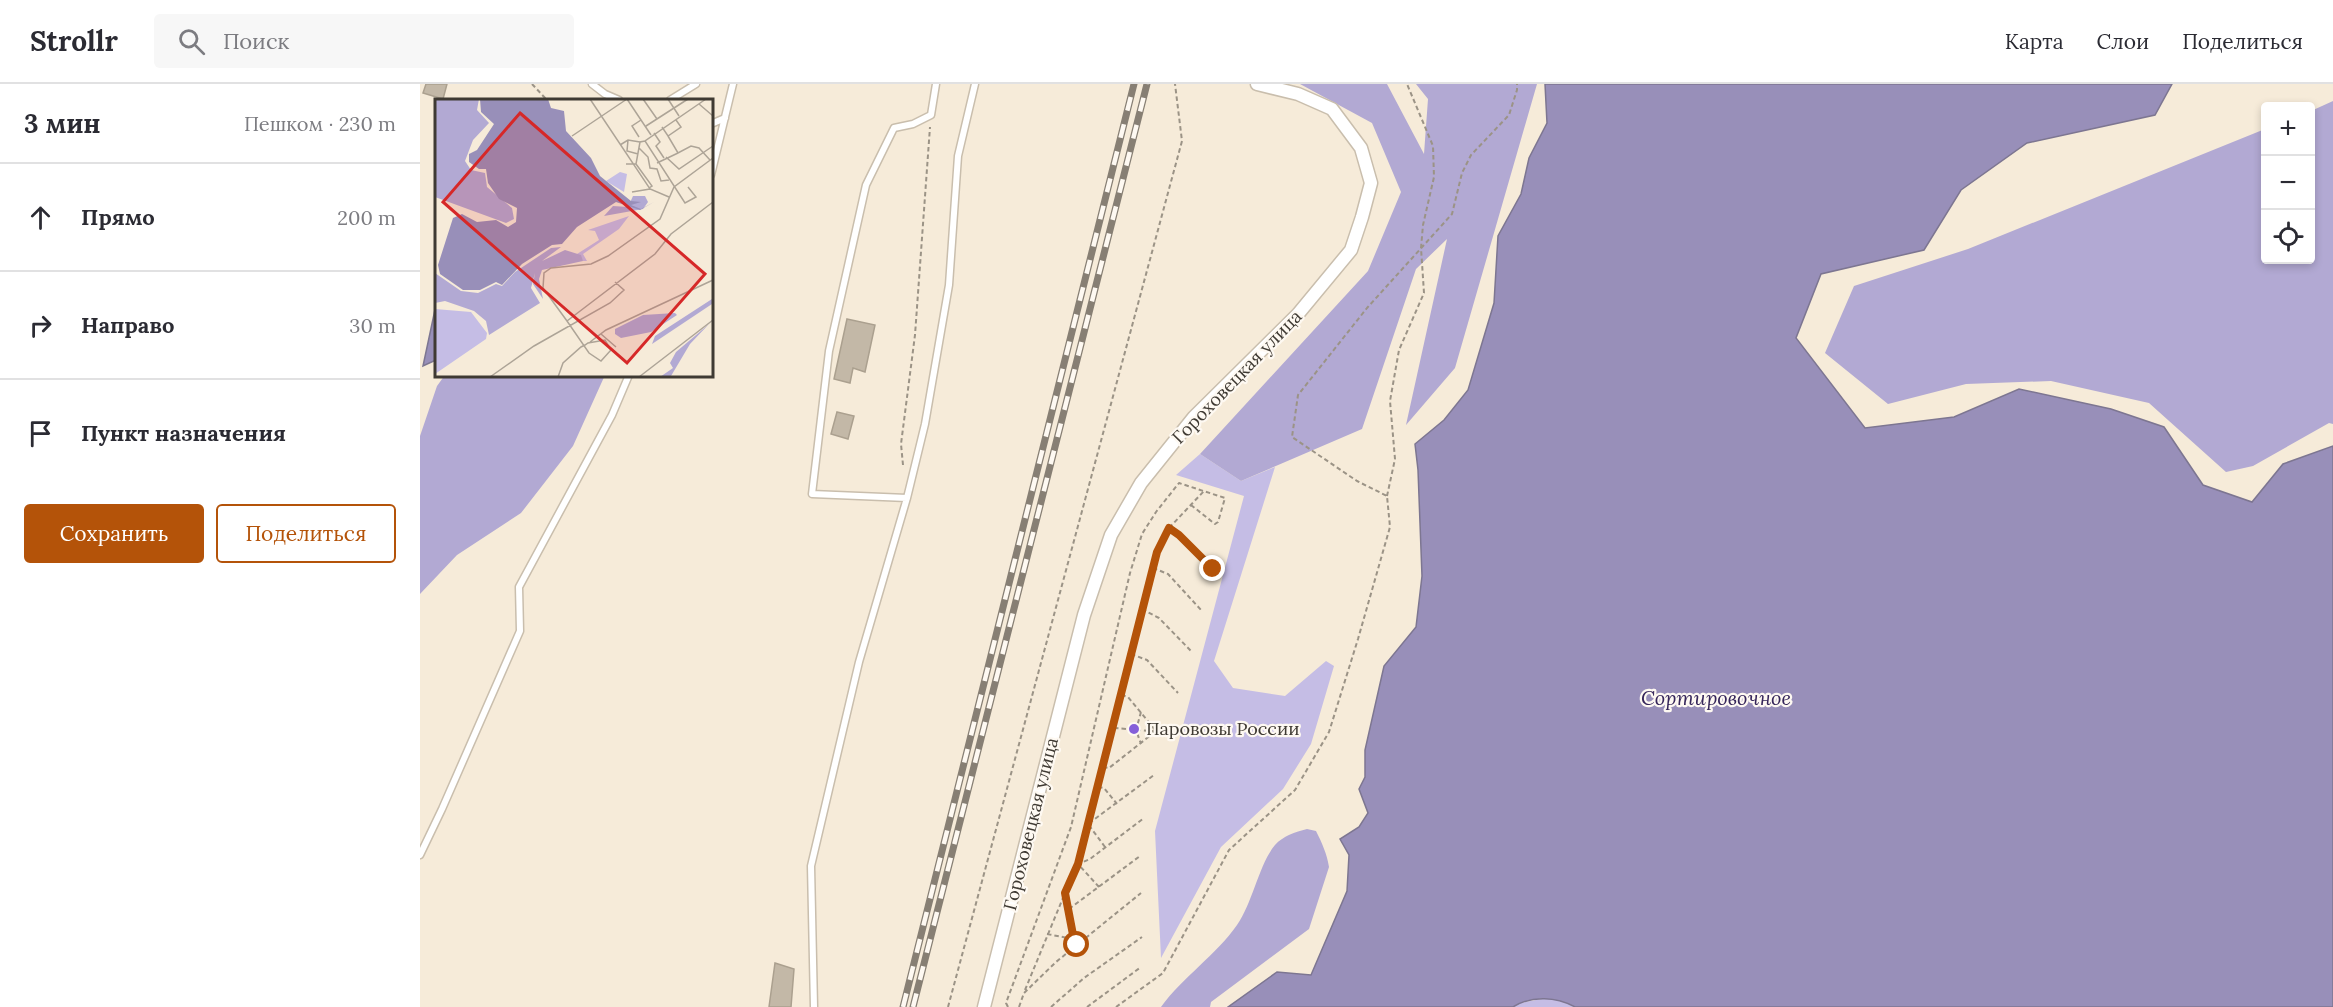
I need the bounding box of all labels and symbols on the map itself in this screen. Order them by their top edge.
inset map [435,99,712,376]
street label: Гороховецкая улица [1167,305,1306,448]
route end [1199,555,1225,581]
water label: Сортировочное [1641,685,1791,710]
place label: Паровозы России [1146,717,1299,740]
marker: Паровозы России [1127,722,1141,736]
street label: Гороховецкая улица [998,735,1063,913]
route start [1063,931,1089,957]

